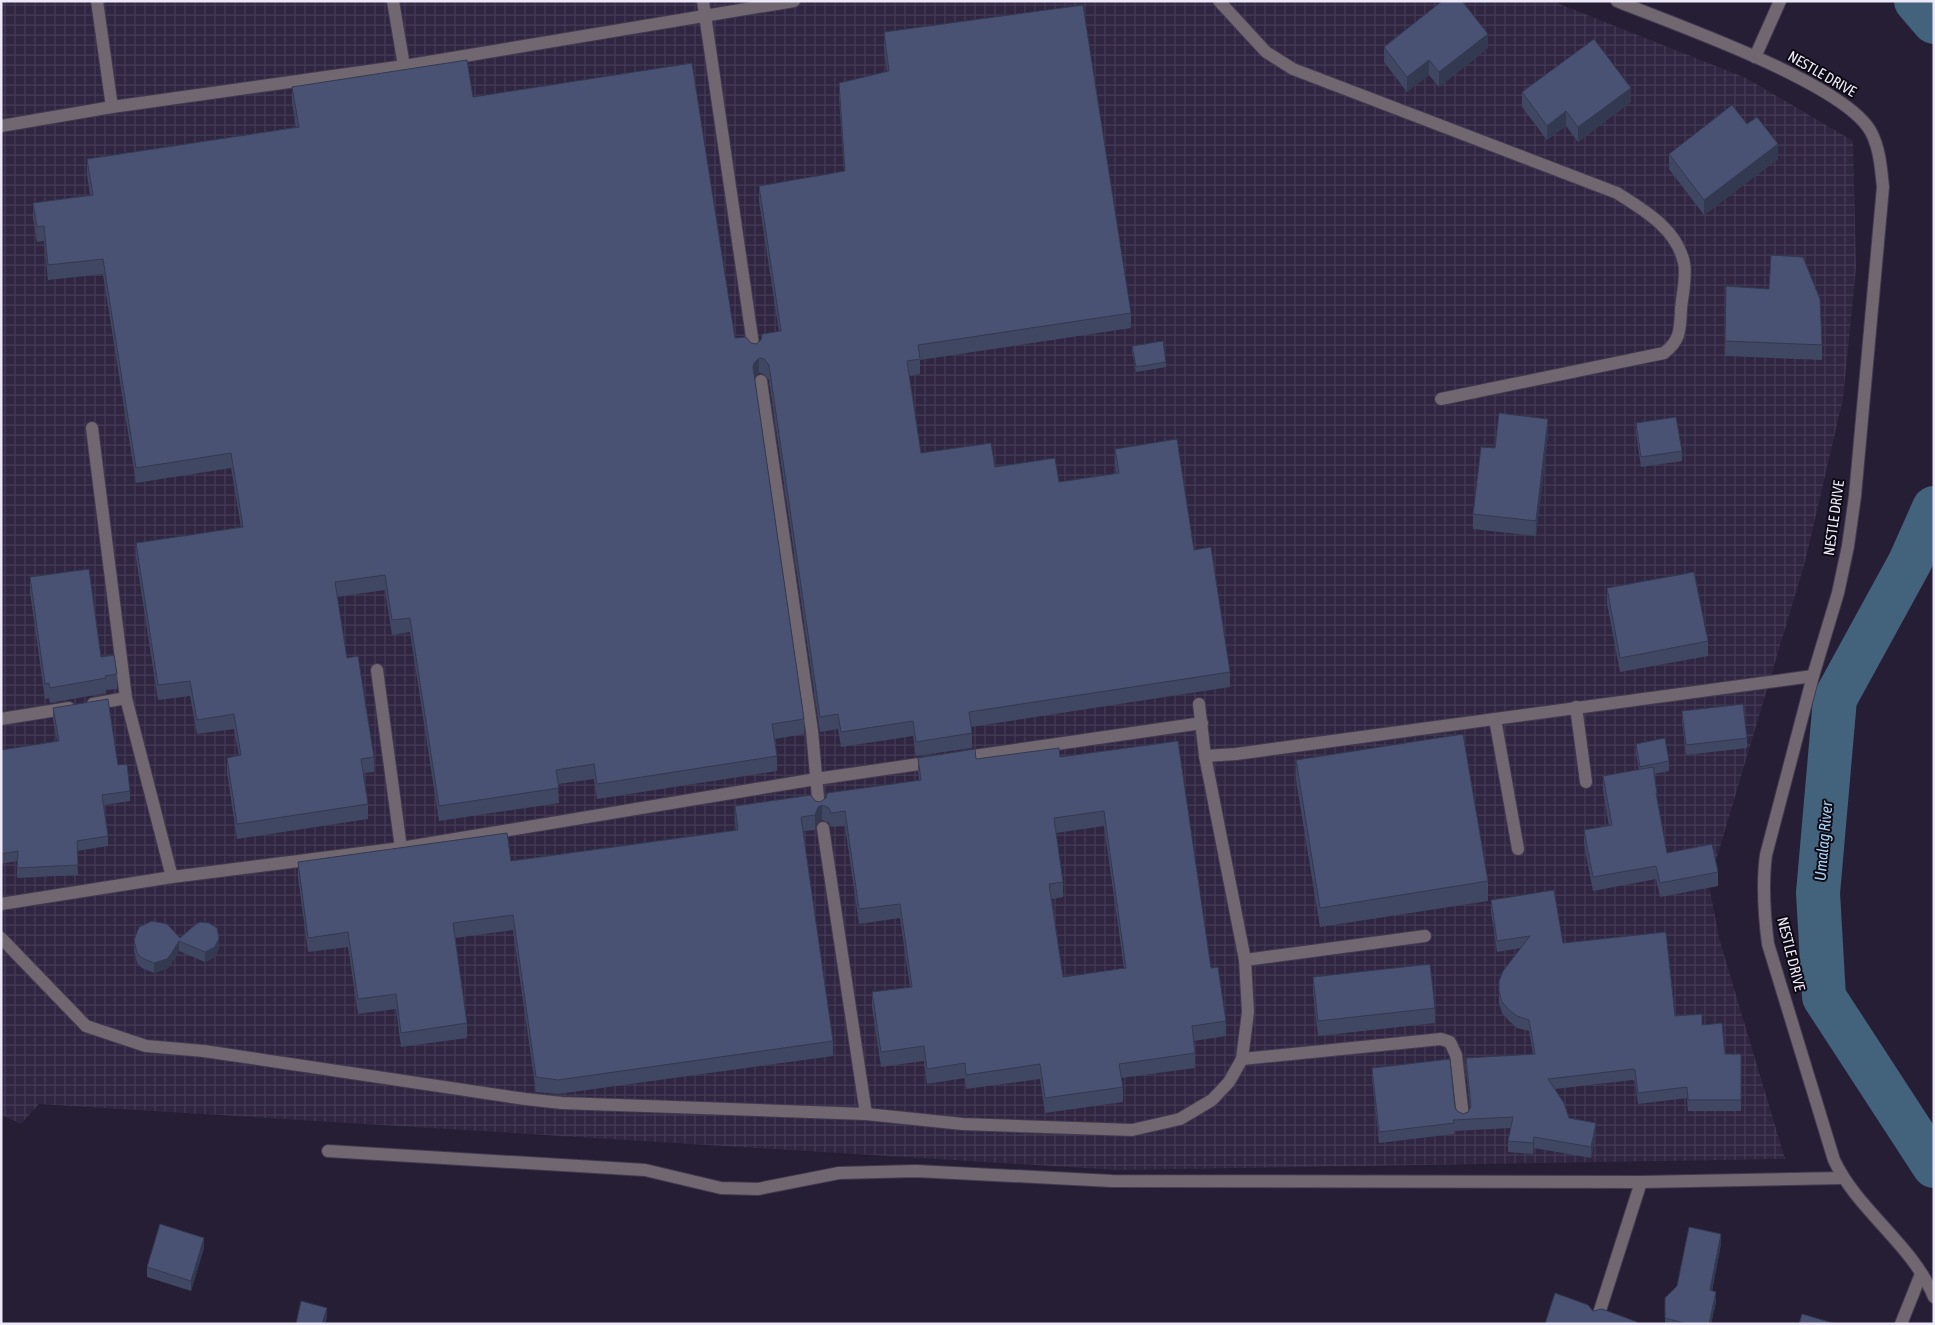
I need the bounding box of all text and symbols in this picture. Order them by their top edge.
street label: NESTLE DRIVE [1785,47,1860,100]
street label: NESTLE DRIVE [1820,479,1847,557]
water label: Umalag River [1811,799,1837,882]
street label: NESTLE DRIVE [1774,915,1809,993]

